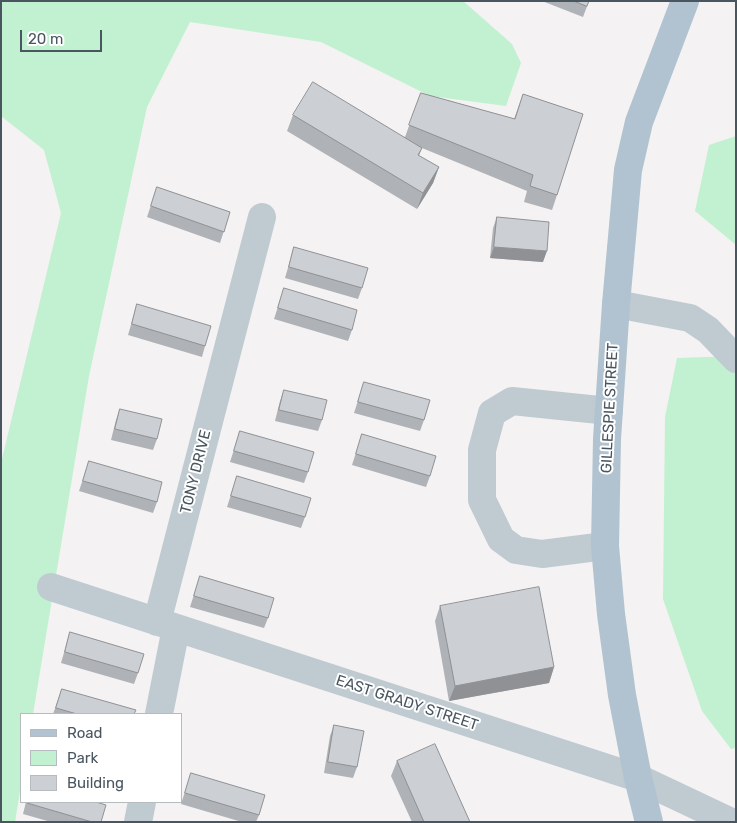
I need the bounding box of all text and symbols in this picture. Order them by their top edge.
scale bar [22,20,105,52]
text: 20 m [28,30,63,48]
street label: GILLESPIE STREET [598,342,622,474]
street label: TONY DRIVE [177,428,215,516]
street label: EAST GRADY STREET [334,671,480,735]
legend [20,713,182,803]
text: Road [67,724,103,742]
text: Park [67,749,98,767]
text: Building [67,774,124,792]

